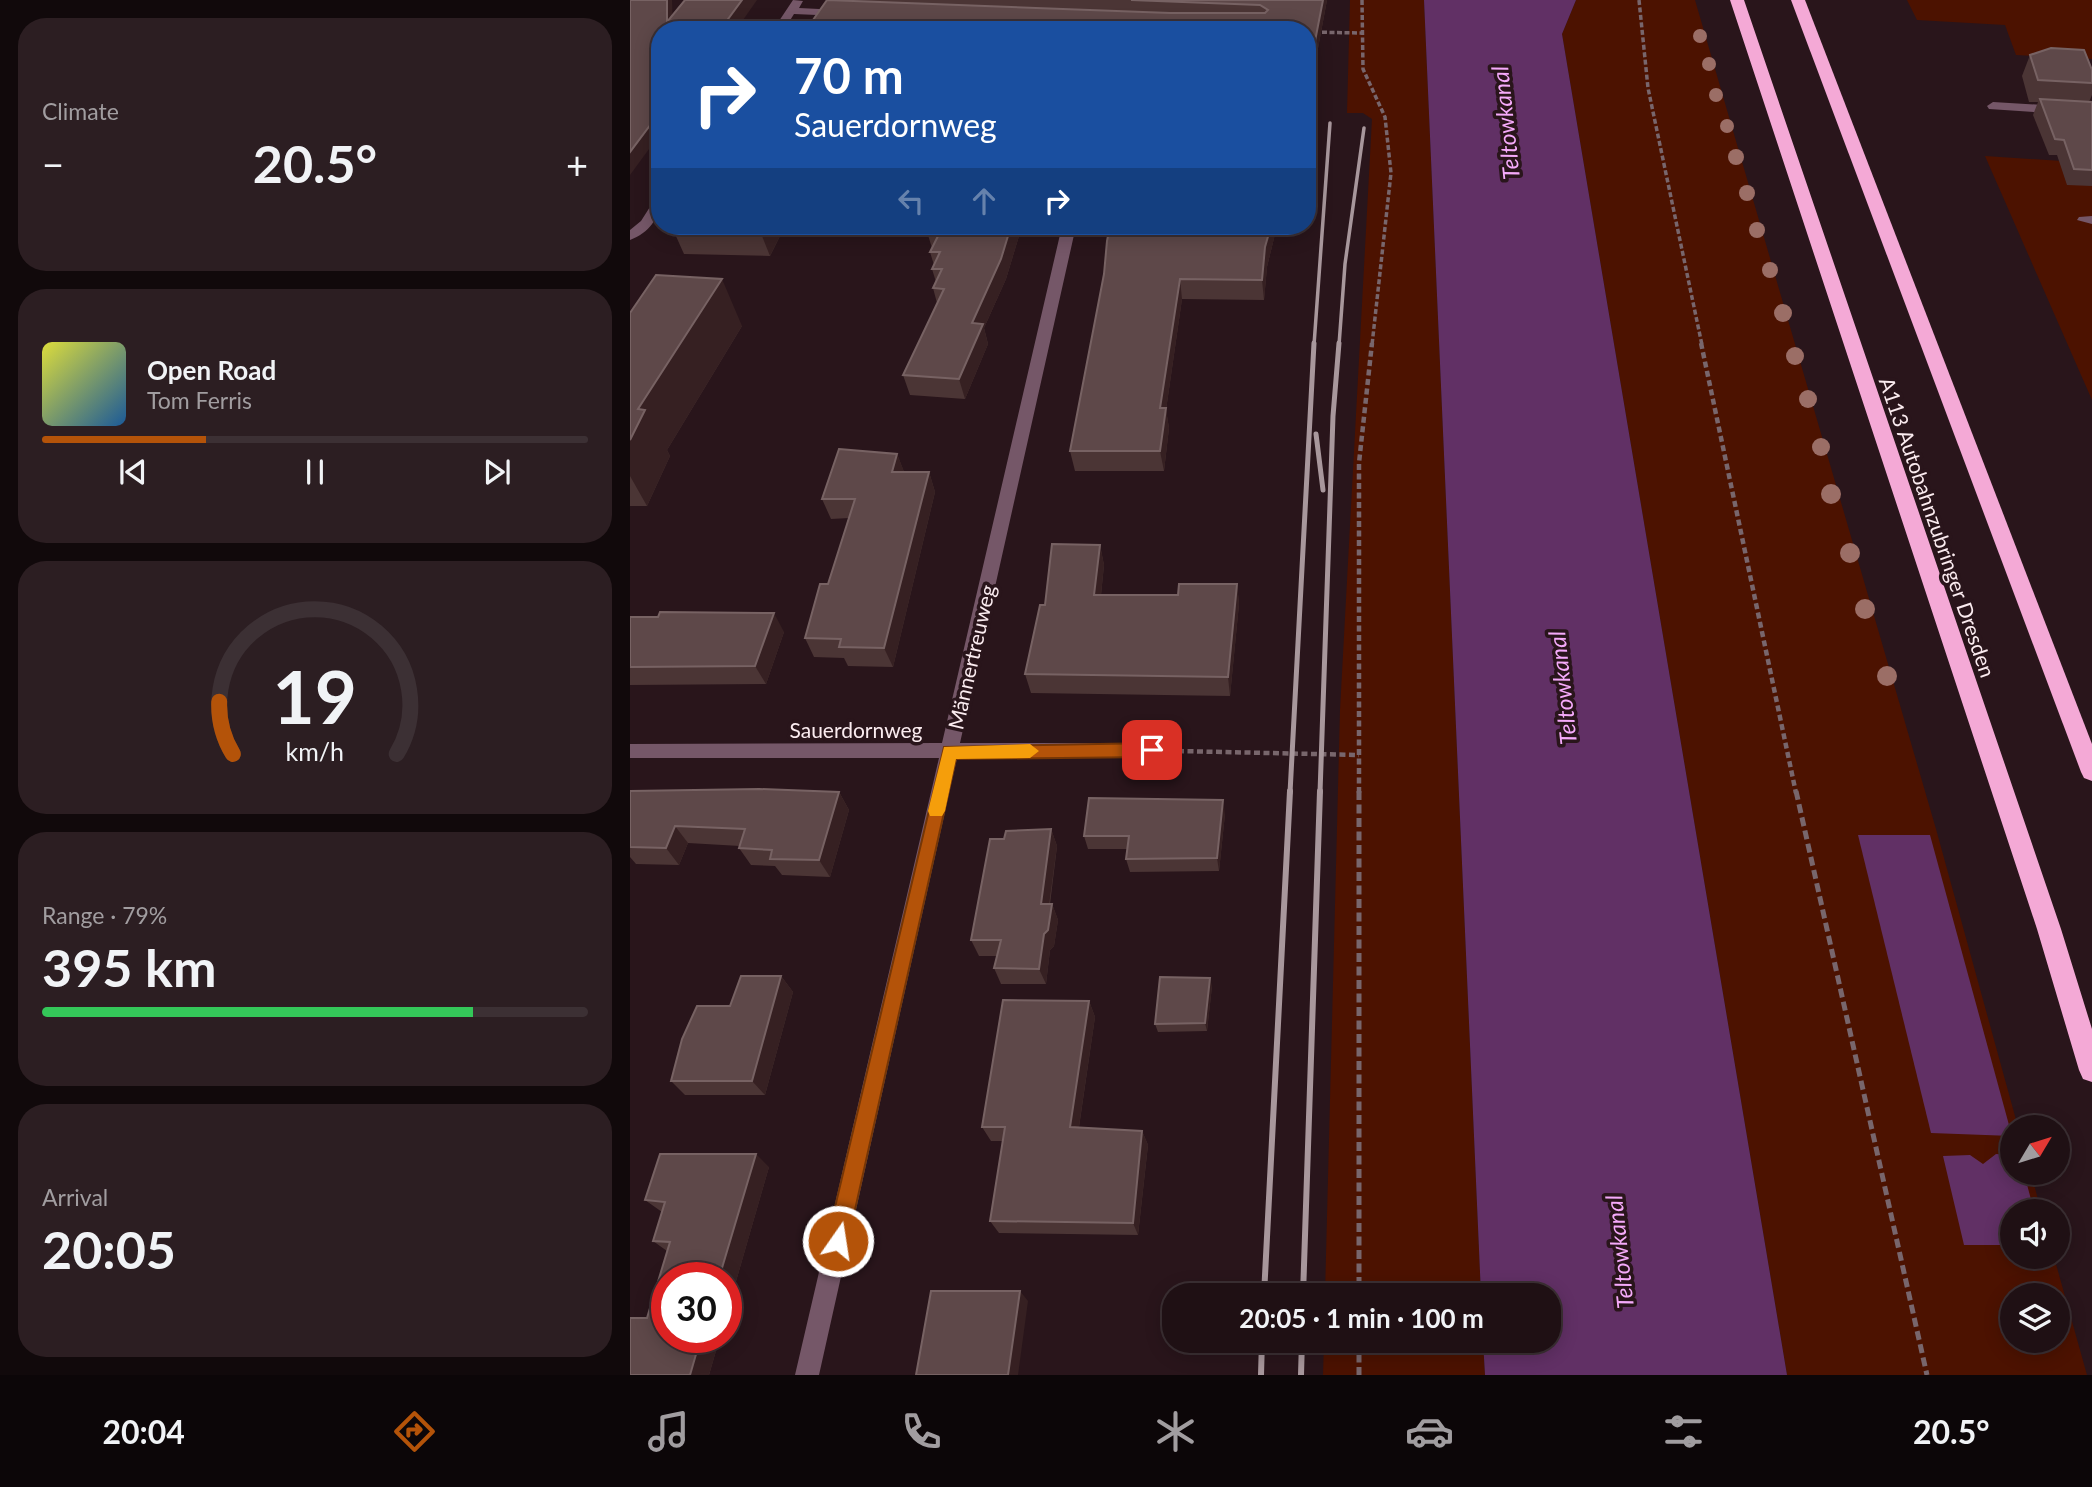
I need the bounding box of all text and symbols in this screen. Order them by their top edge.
text: 70 m [794,46,904,104]
icon: right [679,49,770,140]
water label: Teltowkanal [1485,65,1525,181]
text: Climate [42,97,119,125]
text: Sauerdornweg [794,105,997,144]
text: 20.5° [253,132,377,194]
text: − [42,141,64,187]
text: + [566,141,588,187]
icon: left [892,182,930,220]
icon: ahead [965,182,1003,220]
icon: right [1038,182,1076,220]
text: Open Road [147,354,276,386]
street label: A113 Autobahnzubringer Dresden [1875,374,2001,680]
text: Tom Ferris [147,386,252,414]
icon: previous [114,453,152,491]
icon: pause [296,453,334,491]
icon: next [478,453,516,491]
street label: Männertreuweg [942,582,1000,732]
water label: Teltowkanal [1542,630,1582,746]
text: 19 [273,652,357,740]
street label: Sauerdornweg [789,717,923,742]
pin [1122,720,1182,780]
icon: arrive [1133,731,1171,769]
text: km/h [286,735,344,765]
text: Range · 79% [42,901,167,929]
text: 395 km [42,936,216,998]
north arrow [2000,1115,2070,1185]
map controls [2000,1115,2070,1353]
text: Arrival [42,1183,108,1211]
water label: Teltowkanal [1599,1194,1639,1310]
button: sound [2000,1199,2070,1269]
position arrow [801,1204,875,1278]
text: 20:05 [42,1218,176,1280]
speed limit sign: 30 [651,1262,742,1353]
button: layers [2000,1283,2070,1353]
text: 20:05 · 1 min · 100 m [1239,1302,1484,1334]
icon: directions [390,1407,439,1456]
icon: music [644,1407,693,1456]
icon: phone [897,1407,946,1456]
icon: climate [1151,1407,1200,1456]
icon: car [1405,1407,1454,1456]
icon: filters [1659,1407,1708,1456]
text: 20:04 [102,1412,185,1451]
text: 20.5° [1913,1412,1990,1451]

